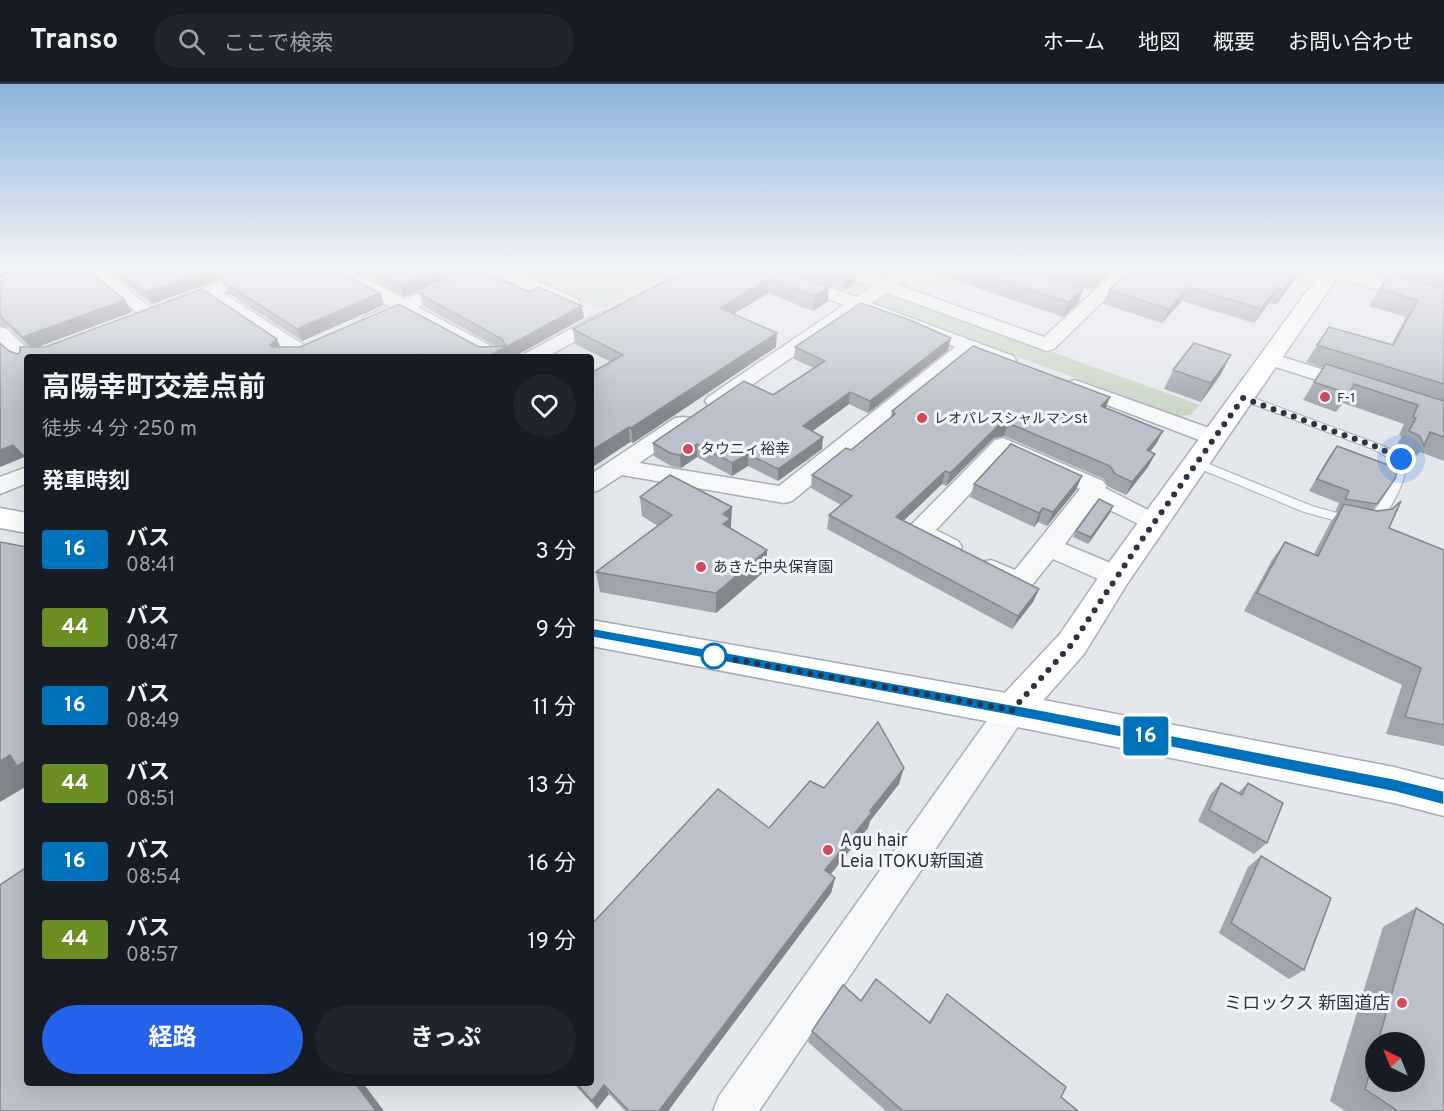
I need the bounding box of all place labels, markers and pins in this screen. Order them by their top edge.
marker: F-1 [1318,390,1332,404]
place label: F-1 [1337,390,1355,407]
marker: レオパレスシャルマンSt [915,411,929,425]
place label: レオパレスシャルマンSt [934,411,1088,428]
place label: タウニィ裕幸 [700,441,790,460]
marker: タウニィ裕幸 [681,442,695,456]
place label: あきた中央保育園 [713,559,833,578]
marker: あきた中央保育園 [694,560,708,574]
unlabelled marker [701,643,727,669]
place label: Agu hair Leia ITOKU新国道 [840,830,984,874]
marker: Agu hair Leia ITOKU新国道 [821,843,835,857]
place label: ミロックス 新国道店 [1224,993,1390,1016]
marker: ミロックス 新国道店 [1395,996,1409,1010]

